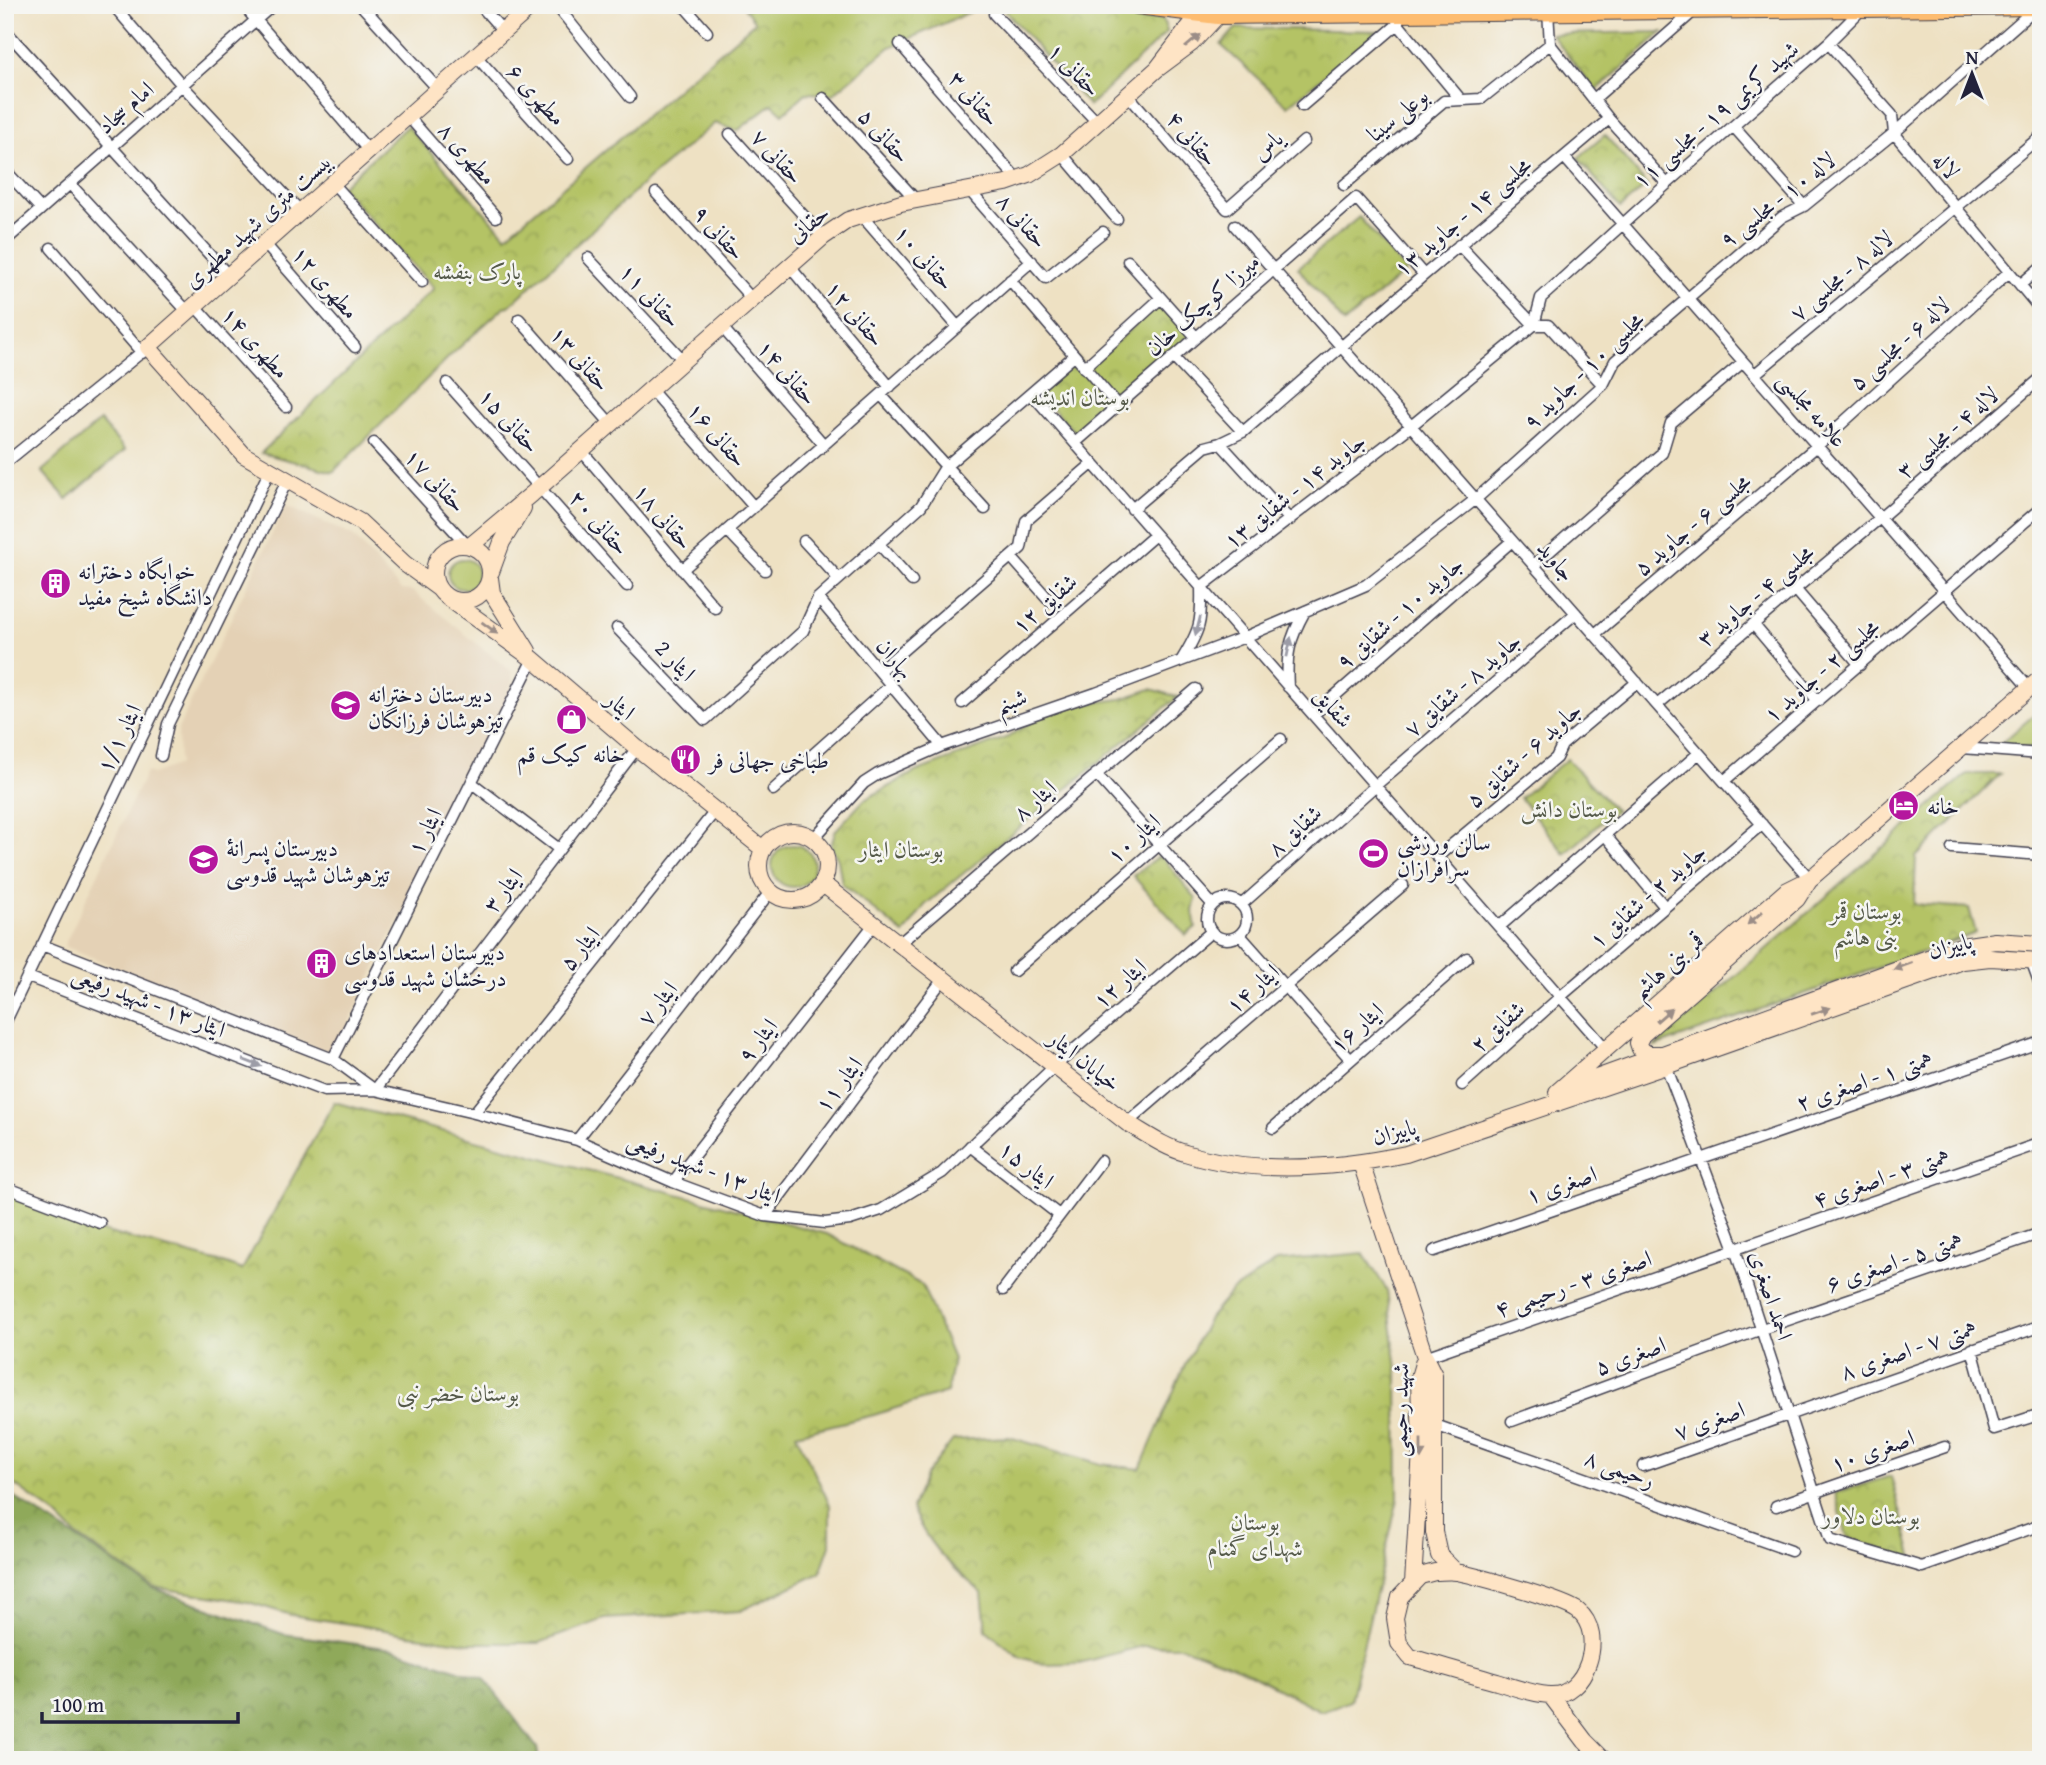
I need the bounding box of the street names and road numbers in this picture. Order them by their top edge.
street label: شهید کریمی ۱۹ - مجلسی ۱۱ [1625,32,1806,196]
street label: حقانی ۱ [1041,34,1109,104]
street label: مطهری ۶ [500,55,574,133]
street label: حقانی ۳ [941,63,1009,133]
street label: امام سجاد [89,73,163,144]
street label: بوعلی سینا [1359,79,1436,151]
street label: حقانی ۵ [851,100,919,170]
street label: حقانی ۴ [1159,103,1227,173]
street label: مطهری ۸ [431,114,505,192]
street label: حقانی ۷ [744,121,812,191]
street label: یاس [1244,121,1291,168]
street label: لاله ۱۰ - مجلسی ۹ [1712,143,1843,256]
street label: بیست متری شهید مطهری [175,144,339,296]
street label: لاله [1926,144,1968,186]
street label: مجلسی ۱۴ - جاوید ۱۳ [1386,148,1539,284]
street label: حقانی ۸ [989,185,1057,255]
street label: حقانی [780,196,836,250]
street label: حقانی ۹ [686,197,754,267]
street label: حقانی ۱۰ [887,217,963,297]
street label: لاله ۸ - مجلسی ۷ [1782,222,1901,329]
street label: مطهری ۱۲ [285,238,367,326]
street label: میرزا کوچک خان [1137,245,1267,363]
street label: حقانی ۱۱ [612,255,690,335]
street label: حقانی ۱۲ [818,273,894,353]
street label: لاله ۶ - مجلسی ۵ [1841,288,1958,398]
street label: مطهری ۱۴ [214,298,298,386]
street label: مجلسی ۱۰ - جاوید ۹ [1515,303,1652,437]
street label: حقانی ۱۳ [543,318,619,398]
street label: حقانی ۱۴ [750,332,826,412]
street label: علامه مجلسی [1770,364,1855,455]
street label: لاله ۴ - مجلسی ۳ [1888,378,2006,487]
street label: حقانی ۱۵ [472,380,548,460]
street label: حقانی ۱۶ [680,394,756,474]
street label: جاوید ۱۴ - شقایق ۱۳ [1216,424,1372,556]
street label: حقانی ۱۷ [397,440,475,520]
street label: مجلسی ۶ - جاوید ۵ [1626,465,1759,584]
street label: حقانی ۱۸ [626,476,702,556]
street label: حقانی ۲۰ [562,482,638,562]
street label: جاوید [1530,532,1584,588]
street label: مجلسی ۴ - جاوید ۳ [1689,536,1822,655]
street label: جاوید ۱۰ - شقایق ۹ [1328,547,1470,677]
street label: شقایق ۱۲ [1004,565,1084,641]
street label: مجلسی ۲ - جاوید ۱ [1756,610,1887,731]
street label: جاوید ۸ - شقایق ۷ [1396,624,1528,744]
street label: بهاران [869,630,923,686]
street label: ایثار 2 [648,632,704,688]
street label: شبنم [991,679,1034,727]
street label: شقایق [1307,679,1361,735]
street label: ایثار [597,681,643,727]
street label: جاوید ۶ - شقایق ۵ [1458,693,1588,815]
street label: ایثار ۱/۱ [87,698,149,778]
street label: ایثار ۸ [1005,772,1063,828]
street label: شقایق ۸ [1259,796,1329,864]
street label: ایثار ۱ [398,802,450,860]
street label: ایثار ۱۰ [1099,805,1167,871]
street label: جاوید ۲ - شقایق ۱ [1581,835,1713,955]
street label: ایثار ۳ [474,861,530,919]
street label: ایثار ۵ [551,919,607,977]
street label: پاییزان [1924,923,1978,968]
street label: قمر بنی هاشم [1623,924,1715,1011]
street label: ایثار ۱۲ [1085,950,1153,1016]
street label: ایثار ۱۴ [1218,955,1286,1021]
street label: ایثار ۱۳ - شهید رفیعی [67,957,231,1045]
street label: ایثار ۷ [629,974,685,1032]
street label: شقایق ۲ [1462,992,1532,1060]
street label: ایثار ۱۶ [1322,994,1390,1060]
street label: ایثار ۹ [729,1011,785,1069]
street label: خیابان ایثار [1040,1020,1128,1099]
street label: همتی ۱ - اصغری ۲ [1791,1041,1937,1119]
street label: ایثار ۱۱ [806,1049,870,1119]
street label: پاییزان [1368,1109,1422,1154]
street label: ایثار ۱۳ - شهید رفیعی [622,1123,786,1211]
street label: ایثار ۱۵ [992,1132,1062,1196]
street label: همتی ۳ - اصغری ۴ [1808,1138,1954,1216]
street label: اصغری ۱ [1521,1156,1601,1212]
street label: همتی ۵ - اصغری ۶ [1821,1222,1967,1300]
street label: اصغری ۳ - رحیمی ۴ [1490,1241,1656,1325]
street label: احمد اصغری [1742,1246,1802,1344]
street label: همتی ۷ - اصغری ۸ [1835,1310,1981,1388]
street label: اصغری ۵ [1590,1327,1670,1383]
street label: شهید رحیمی [1382,1363,1416,1457]
street label: اصغری ۷ [1669,1392,1749,1448]
street label: اصغری ۱۰ [1826,1420,1918,1480]
street label: رحیمی ۸ [1580,1440,1660,1496]

